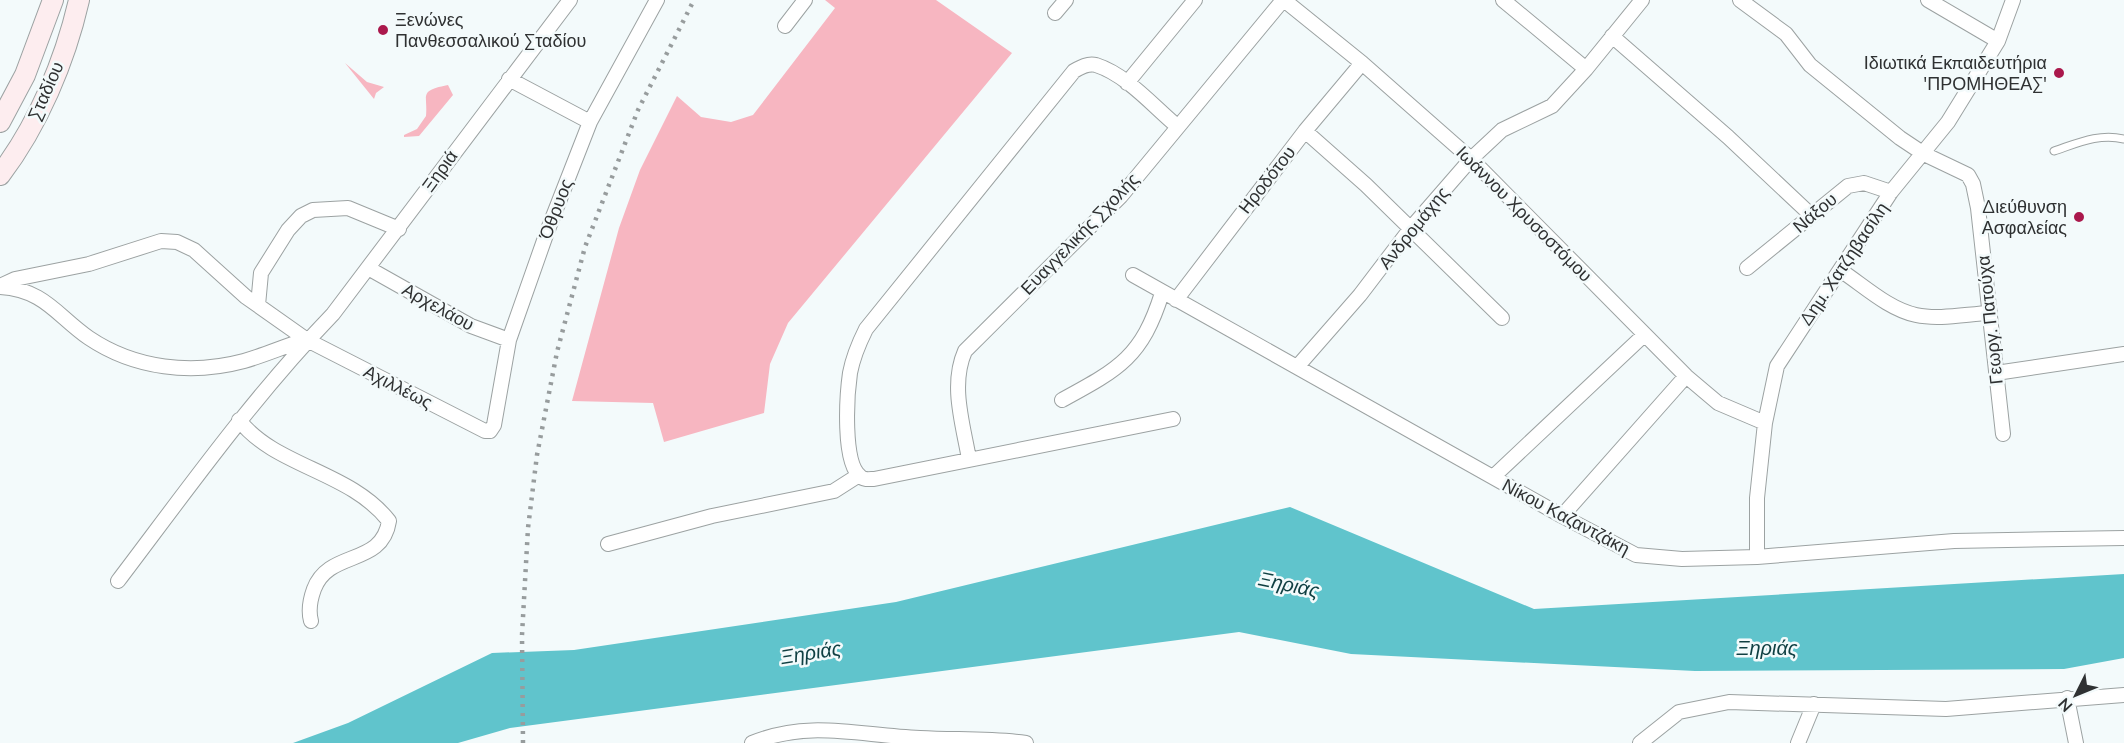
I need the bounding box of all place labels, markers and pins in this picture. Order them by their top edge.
place label: Ξενώνες Πανθεσσαλικού Σταδίου [395,8,586,53]
marker: Ξενώνες Πανθεσσαλικού Σταδίου [376,23,390,37]
place label: Ιδιωτικά Εκπαιδευτήρια 'ΠΡΟΜΗΘΕΑΣ' [1864,51,2047,96]
marker: Ιδιωτικά Εκπαιδευτήρια 'ΠΡΟΜΗΘΕΑΣ' [2052,66,2066,80]
place label: Διεύθυνση Ασφαλείας [1982,195,2067,240]
marker: Διεύθυνση Ασφαλείας [2072,210,2086,224]

